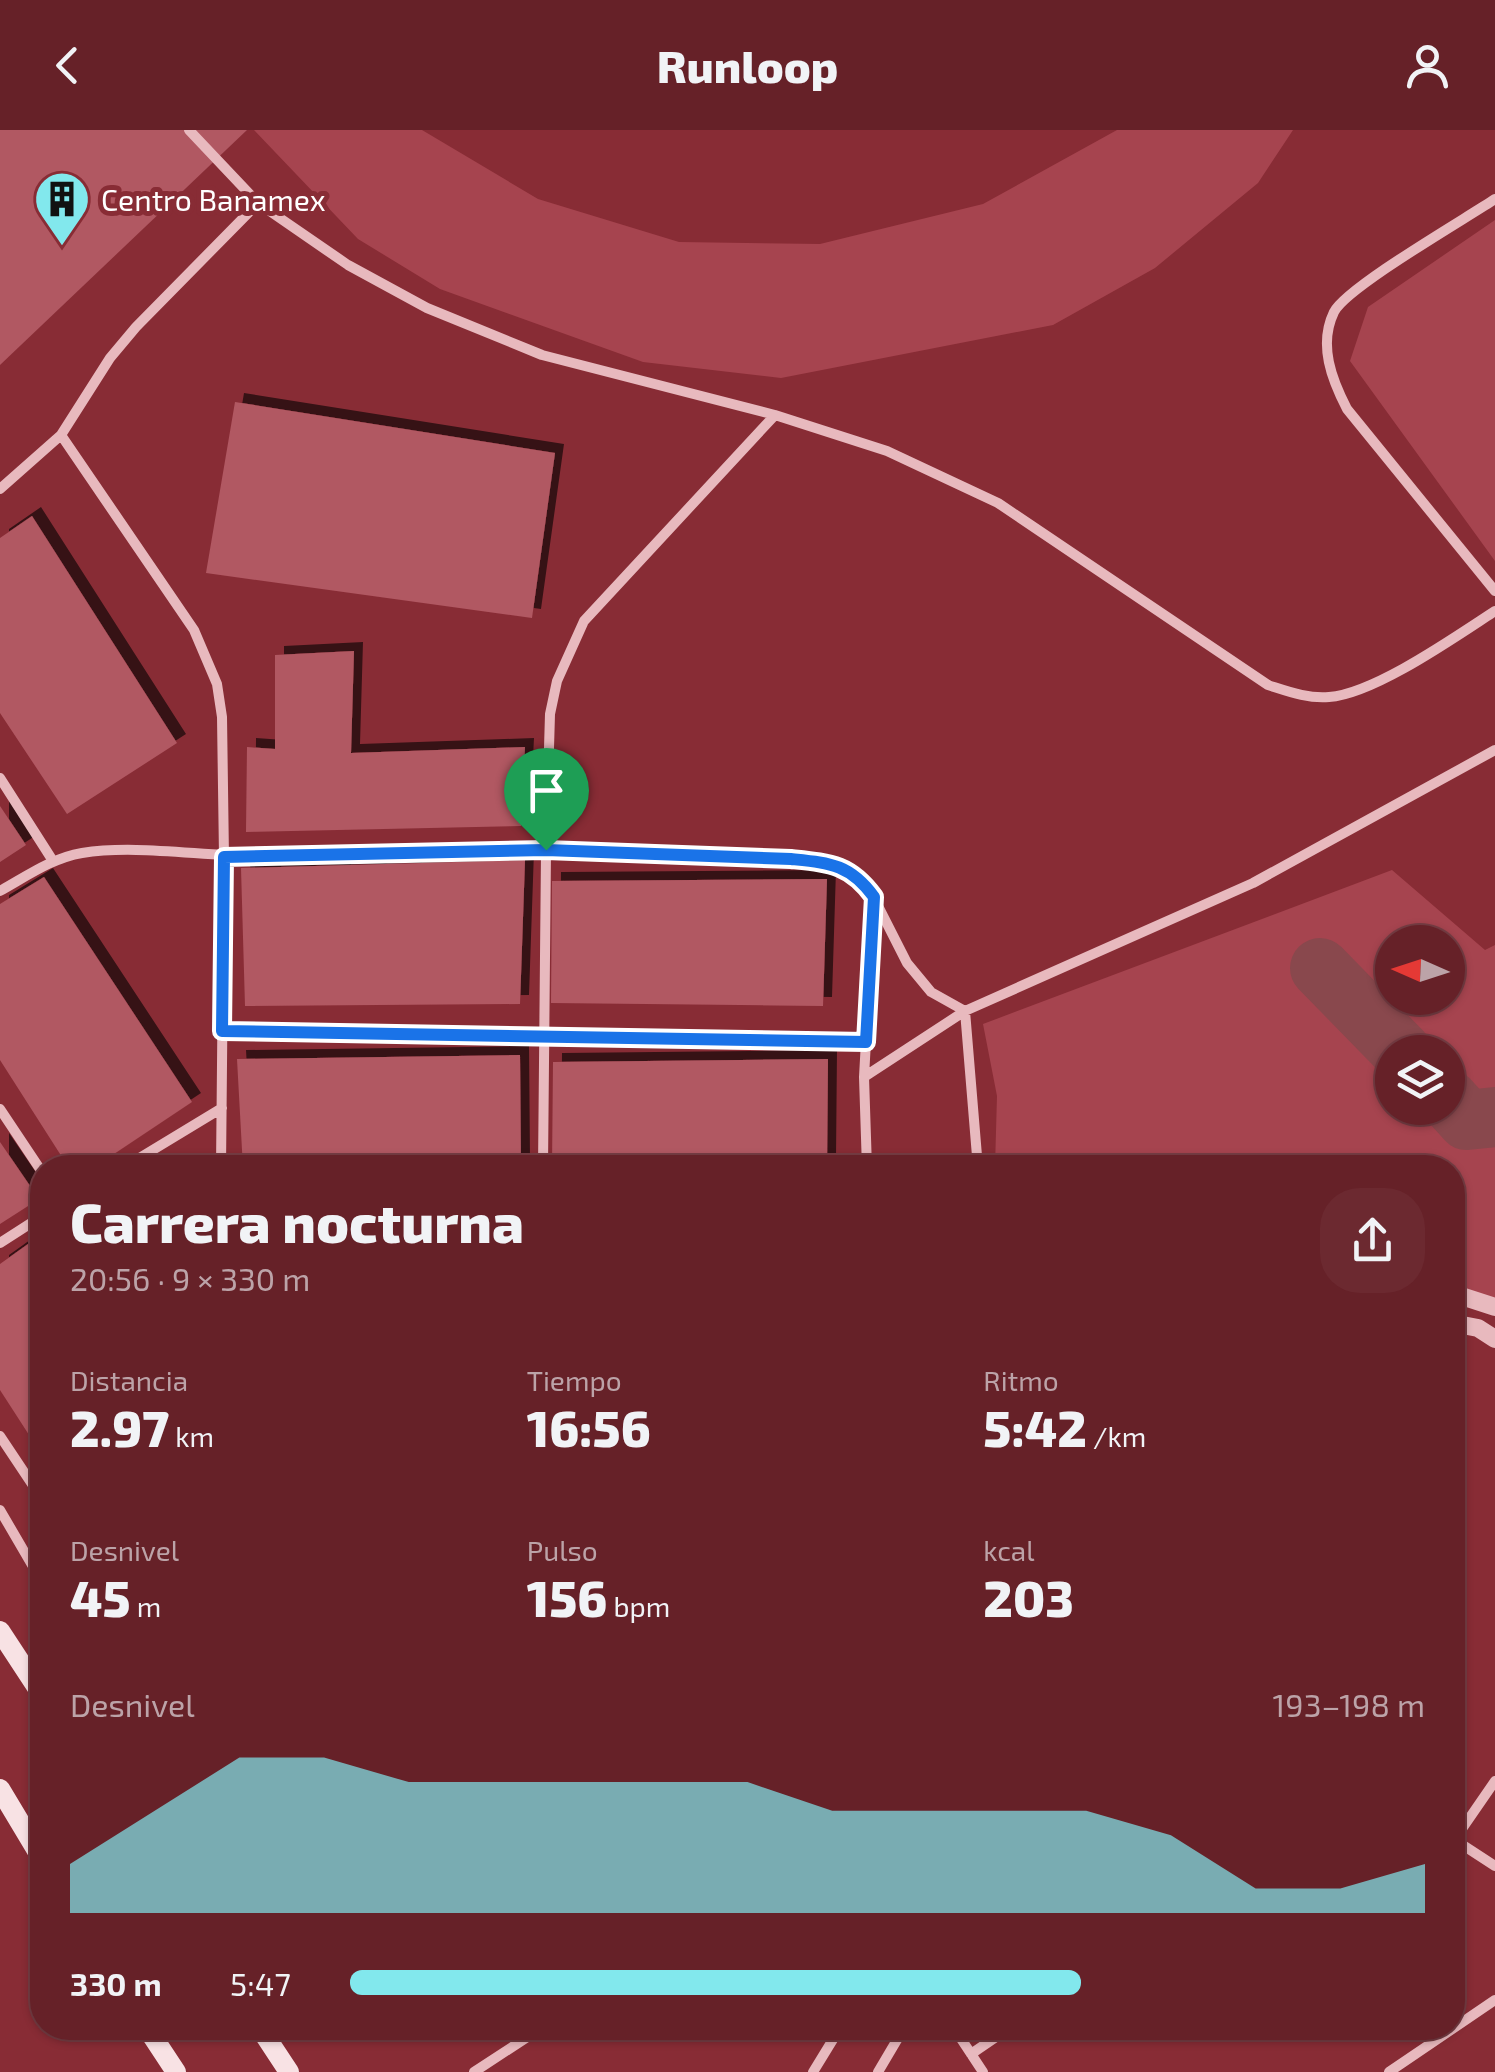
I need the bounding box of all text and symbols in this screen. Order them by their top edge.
icon: back [40,38,95,93]
text: Runloop [657,38,838,92]
icon: person [1400,38,1455,93]
building icon: Centro Banamex [32,169,92,248]
place label: Centro Banamex [101,181,326,217]
pin [504,748,589,851]
icon: arrive [519,763,574,818]
north arrow [1375,925,1465,1015]
map controls [1375,925,1465,1125]
button: layers [1375,1035,1465,1125]
text: Carrera nocturna [70,1188,524,1254]
button: share [1320,1188,1425,1293]
text: 20:56 · 9 × 330 m [70,1259,310,1297]
text: Distancia [70,1363,188,1397]
text: Tiempo [527,1363,622,1397]
text: Ritmo [983,1363,1059,1397]
text: 2.97 [70,1397,169,1457]
text: 16:56 [527,1397,651,1457]
text: 5:42 [983,1397,1087,1457]
text: km [169,1419,214,1453]
text: /km [1087,1419,1146,1453]
text: Desnivel [70,1533,179,1567]
text: Pulso [527,1533,598,1567]
text: kcal [983,1533,1035,1567]
text: 45 [70,1567,131,1627]
text: 156 [527,1567,607,1627]
text: 203 [983,1567,1074,1627]
text: m [131,1589,161,1623]
text: bpm [607,1589,670,1623]
text: Desnivel [70,1685,195,1723]
text: 193–198 m [1273,1685,1425,1723]
text: 330 m [70,1964,162,2002]
text: 5:47 [230,1964,291,2002]

